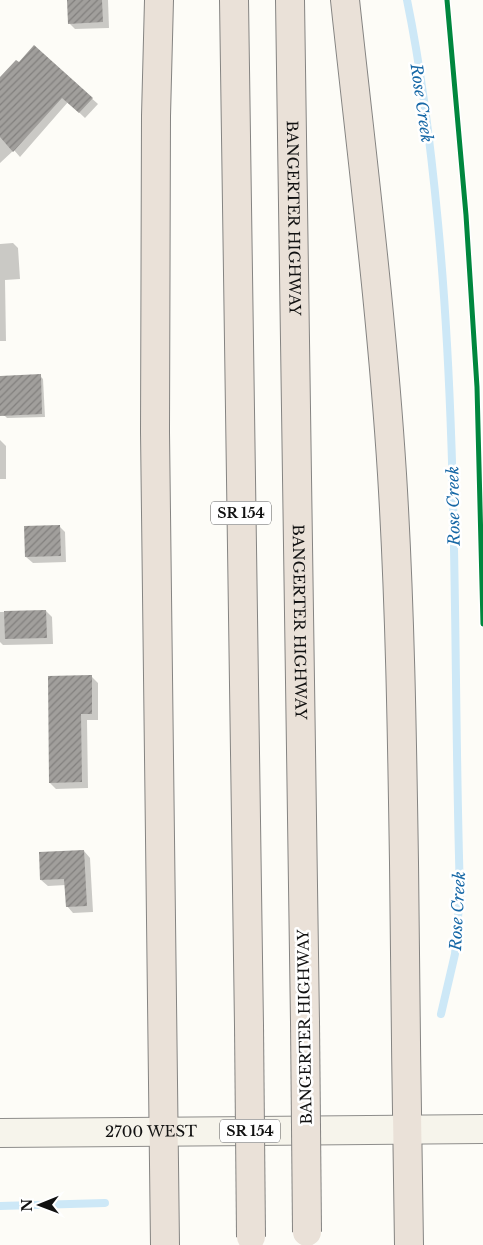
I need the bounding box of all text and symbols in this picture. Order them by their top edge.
water label: Rose Creek [406,61,437,144]
street label: BANGERTER HIGHWAY [283,120,305,317]
water label: Rose Creek [442,466,464,547]
road number: SR 154 [211,502,271,524]
street label: BANGERTER HIGHWAY [289,524,311,721]
water label: Rose Creek [445,871,469,952]
street label: BANGERTER HIGHWAY [293,928,316,1125]
road number: SR 154 [220,1120,280,1142]
street label: 2700 WEST [105,1121,197,1141]
north arrow [15,1180,65,1230]
text: N [18,1198,36,1212]

